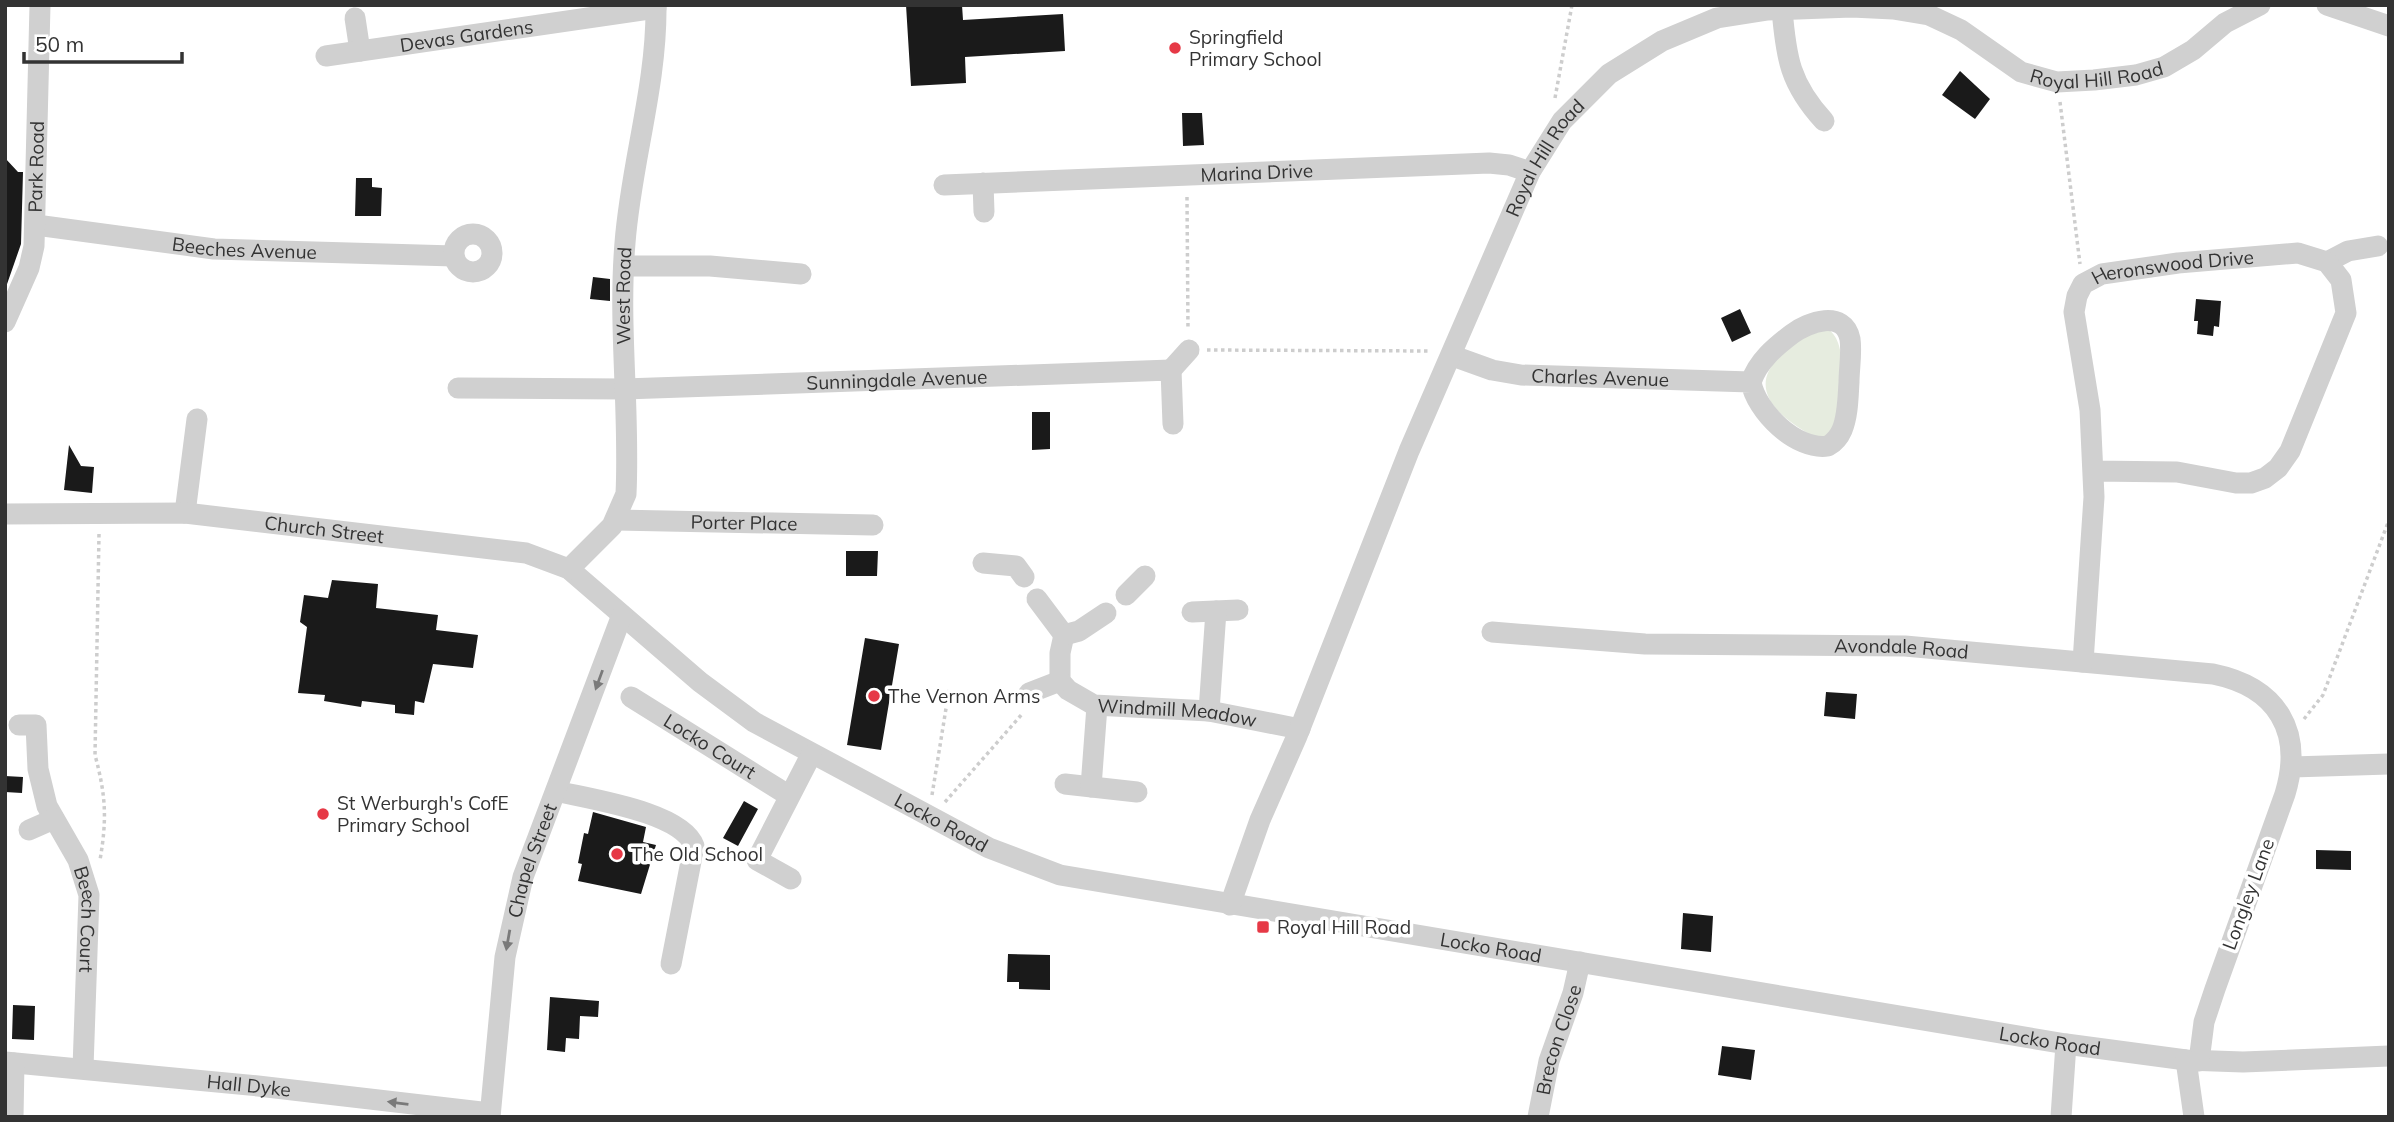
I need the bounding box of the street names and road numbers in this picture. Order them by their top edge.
street label: Devas Gardens [398,14,535,57]
street label: Royal Hill Road [2028,56,2166,94]
street label: Royal Hill Road [1500,94,1589,220]
street label: Park Road [23,121,49,213]
street label: Marina Drive [1200,158,1313,187]
street label: Beeches Avenue [171,231,317,264]
street label: Heronswood Drive [2087,245,2255,290]
street label: West Road [611,246,637,345]
street label: Charles Avenue [1531,363,1669,392]
street label: Sunningdale Avenue [806,364,988,395]
street label: Porter Place [690,509,798,536]
street label: Church Street [263,510,385,548]
street label: Avondale Road [1834,633,1970,664]
street label: Windmill Meadow [1097,693,1259,732]
street label: Locko Court [659,708,761,784]
street label: Locko Road [891,788,992,857]
street label: Chapel Street [502,799,562,920]
street label: Longley Lane [2217,835,2279,953]
street label: Beech Court [69,863,102,973]
street label: Locko Road [1438,927,1543,968]
street label: Brecon Close [1531,983,1586,1097]
street label: Locko Road [1998,1021,2102,1061]
street label: Hall Dyke [206,1069,292,1102]

